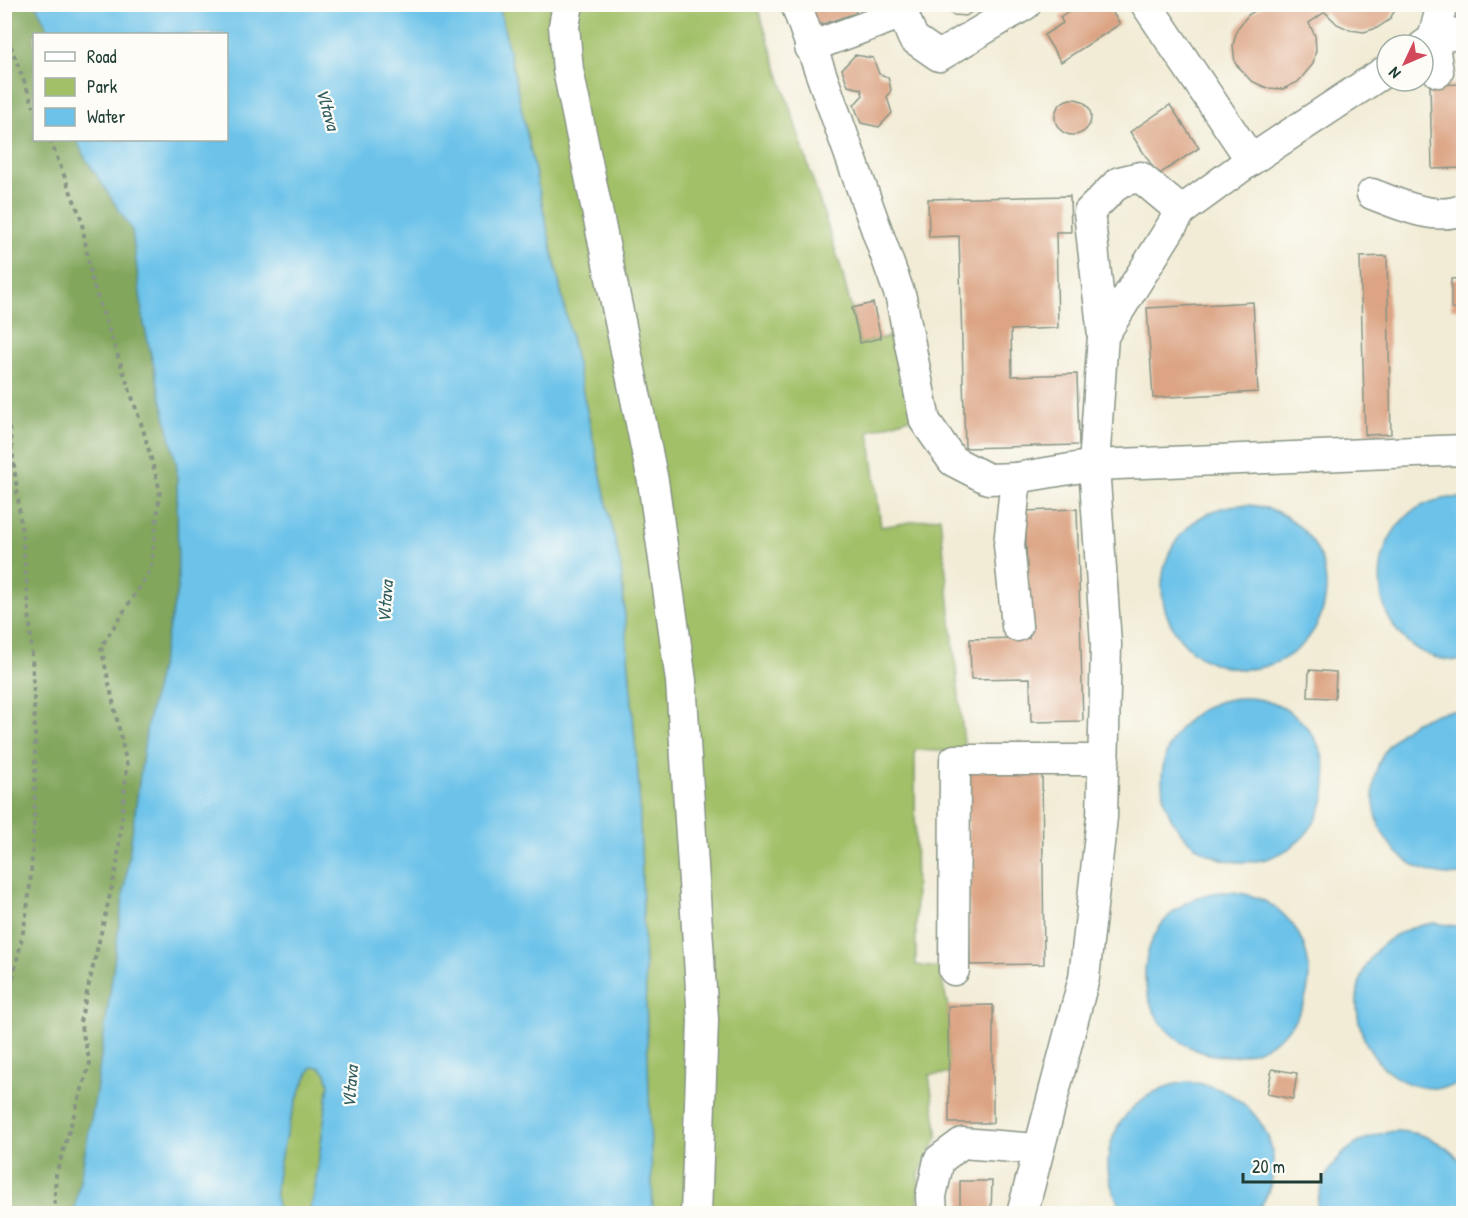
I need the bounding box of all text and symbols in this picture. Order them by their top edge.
legend [33,33,228,141]
north arrow [1375,33,1435,93]
text: Road [87,44,117,69]
text: N [1383,62,1405,84]
text: Park [87,74,118,99]
water label: Vltava [310,85,346,135]
text: Water [87,104,125,129]
water label: Vltava [371,578,399,624]
water label: Vltava [336,1063,364,1109]
scale bar [1243,1146,1321,1184]
text: 20 m [1252,1154,1285,1179]

